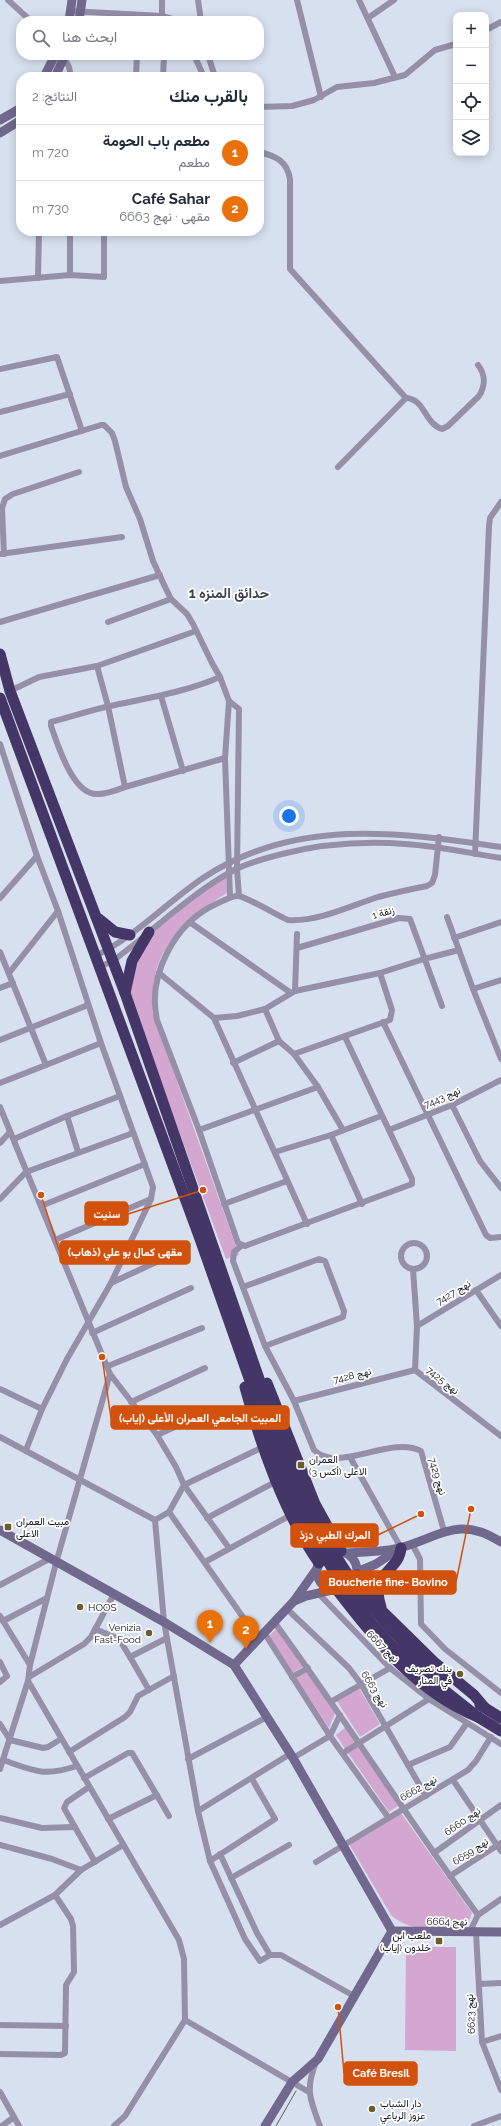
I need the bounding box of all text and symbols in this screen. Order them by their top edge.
map controls [453,12,489,156]
button: + [453,12,489,48]
search box [16,16,264,60]
icon: search [30,27,52,49]
text: ابحث هنا [62,28,117,46]
button: − [453,48,489,84]
button: locate [453,84,489,120]
text: بالقرب منك [169,86,248,106]
text: النتائج: 2 [32,89,77,104]
button: layers [453,120,489,156]
text: مطعم باب الحومة [103,132,210,150]
text: 720 m [32,145,69,160]
text: 1 [232,145,238,160]
text: مطعم [179,155,210,170]
text: Café Sahar [132,190,210,208]
text: 730 m [32,201,69,216]
text: 2 [231,201,239,216]
text: مقهى · نهج 6663 [119,209,210,224]
district label: حدائق المنزه 1 [189,585,270,602]
your location [279,806,299,826]
street label: زنقة 1 [371,904,396,922]
street label: نهج 7443 [422,1085,463,1111]
callout: سنيت [85,1202,128,1225]
text: سنيت [94,1208,121,1221]
callout: مقهى كمال بو علي (ذهاب) [60,1241,190,1264]
text: مقهى كمال بو علي (ذهاب) [68,1246,182,1261]
street label: نهج 7427 [434,1278,473,1308]
street label: نهج 7425 [424,1364,461,1397]
street label: نهج 7428 [332,1365,373,1386]
callout: المبيت الجامعي العمران الأعلى (إياب) [111,1406,289,1429]
text: المبيت الجامعي العمران الأعلى (إياب) [119,1412,281,1427]
place label: العمران الاعلى (أكس 3) [309,1454,367,1478]
street label: نهج 7429 [426,1456,448,1497]
marker: العمران الاعلى (أكس 3) [296,1460,306,1470]
place label: مبيت العمران الاعلى [16,1516,69,1540]
marker: مبيت العمران الاعلى [3,1522,13,1532]
callout: المرك الطبي دزذ [291,1524,378,1547]
text: المرك الطبي دزذ [299,1529,371,1544]
callout: Boucherie fine- Bovino [320,1571,456,1594]
text: Boucherie fine- Bovino [328,1576,448,1589]
marker: HOOS [75,1602,85,1612]
place label: HOOS [88,1602,116,1613]
pin: 1 [197,1610,223,1643]
pin: 2 [233,1616,259,1649]
place label: Venizia Fast-Food [94,1622,141,1645]
marker: Venizia Fast-Food [144,1628,154,1638]
street label: نهج 6667 [364,1628,401,1665]
place label: بنك تصريف في المنار [406,1663,452,1689]
street label: نهج 6663 [358,1669,390,1710]
marker: بنك تصريف في المنار [455,1669,465,1679]
street label: نهج 6662 [398,1773,439,1804]
street label: نهج 6660 [442,1805,483,1839]
street label: نهج 6659 [450,1836,491,1868]
street label: نهج 6664 [426,1916,468,1928]
place label: ملعب ابن خلدون (إياب) [380,1930,431,1954]
marker: ملعب ابن خلدون (إياب) [434,1936,444,1946]
street label: نهج 6623 [464,1994,478,2034]
callout: Café Bresil [344,2062,417,2085]
text: Café Bresil [352,2067,410,2080]
place label: دار الشباب عزوز الرباعي [380,2098,425,2124]
marker: دار الشباب عزوز الرباعي [367,2104,377,2114]

